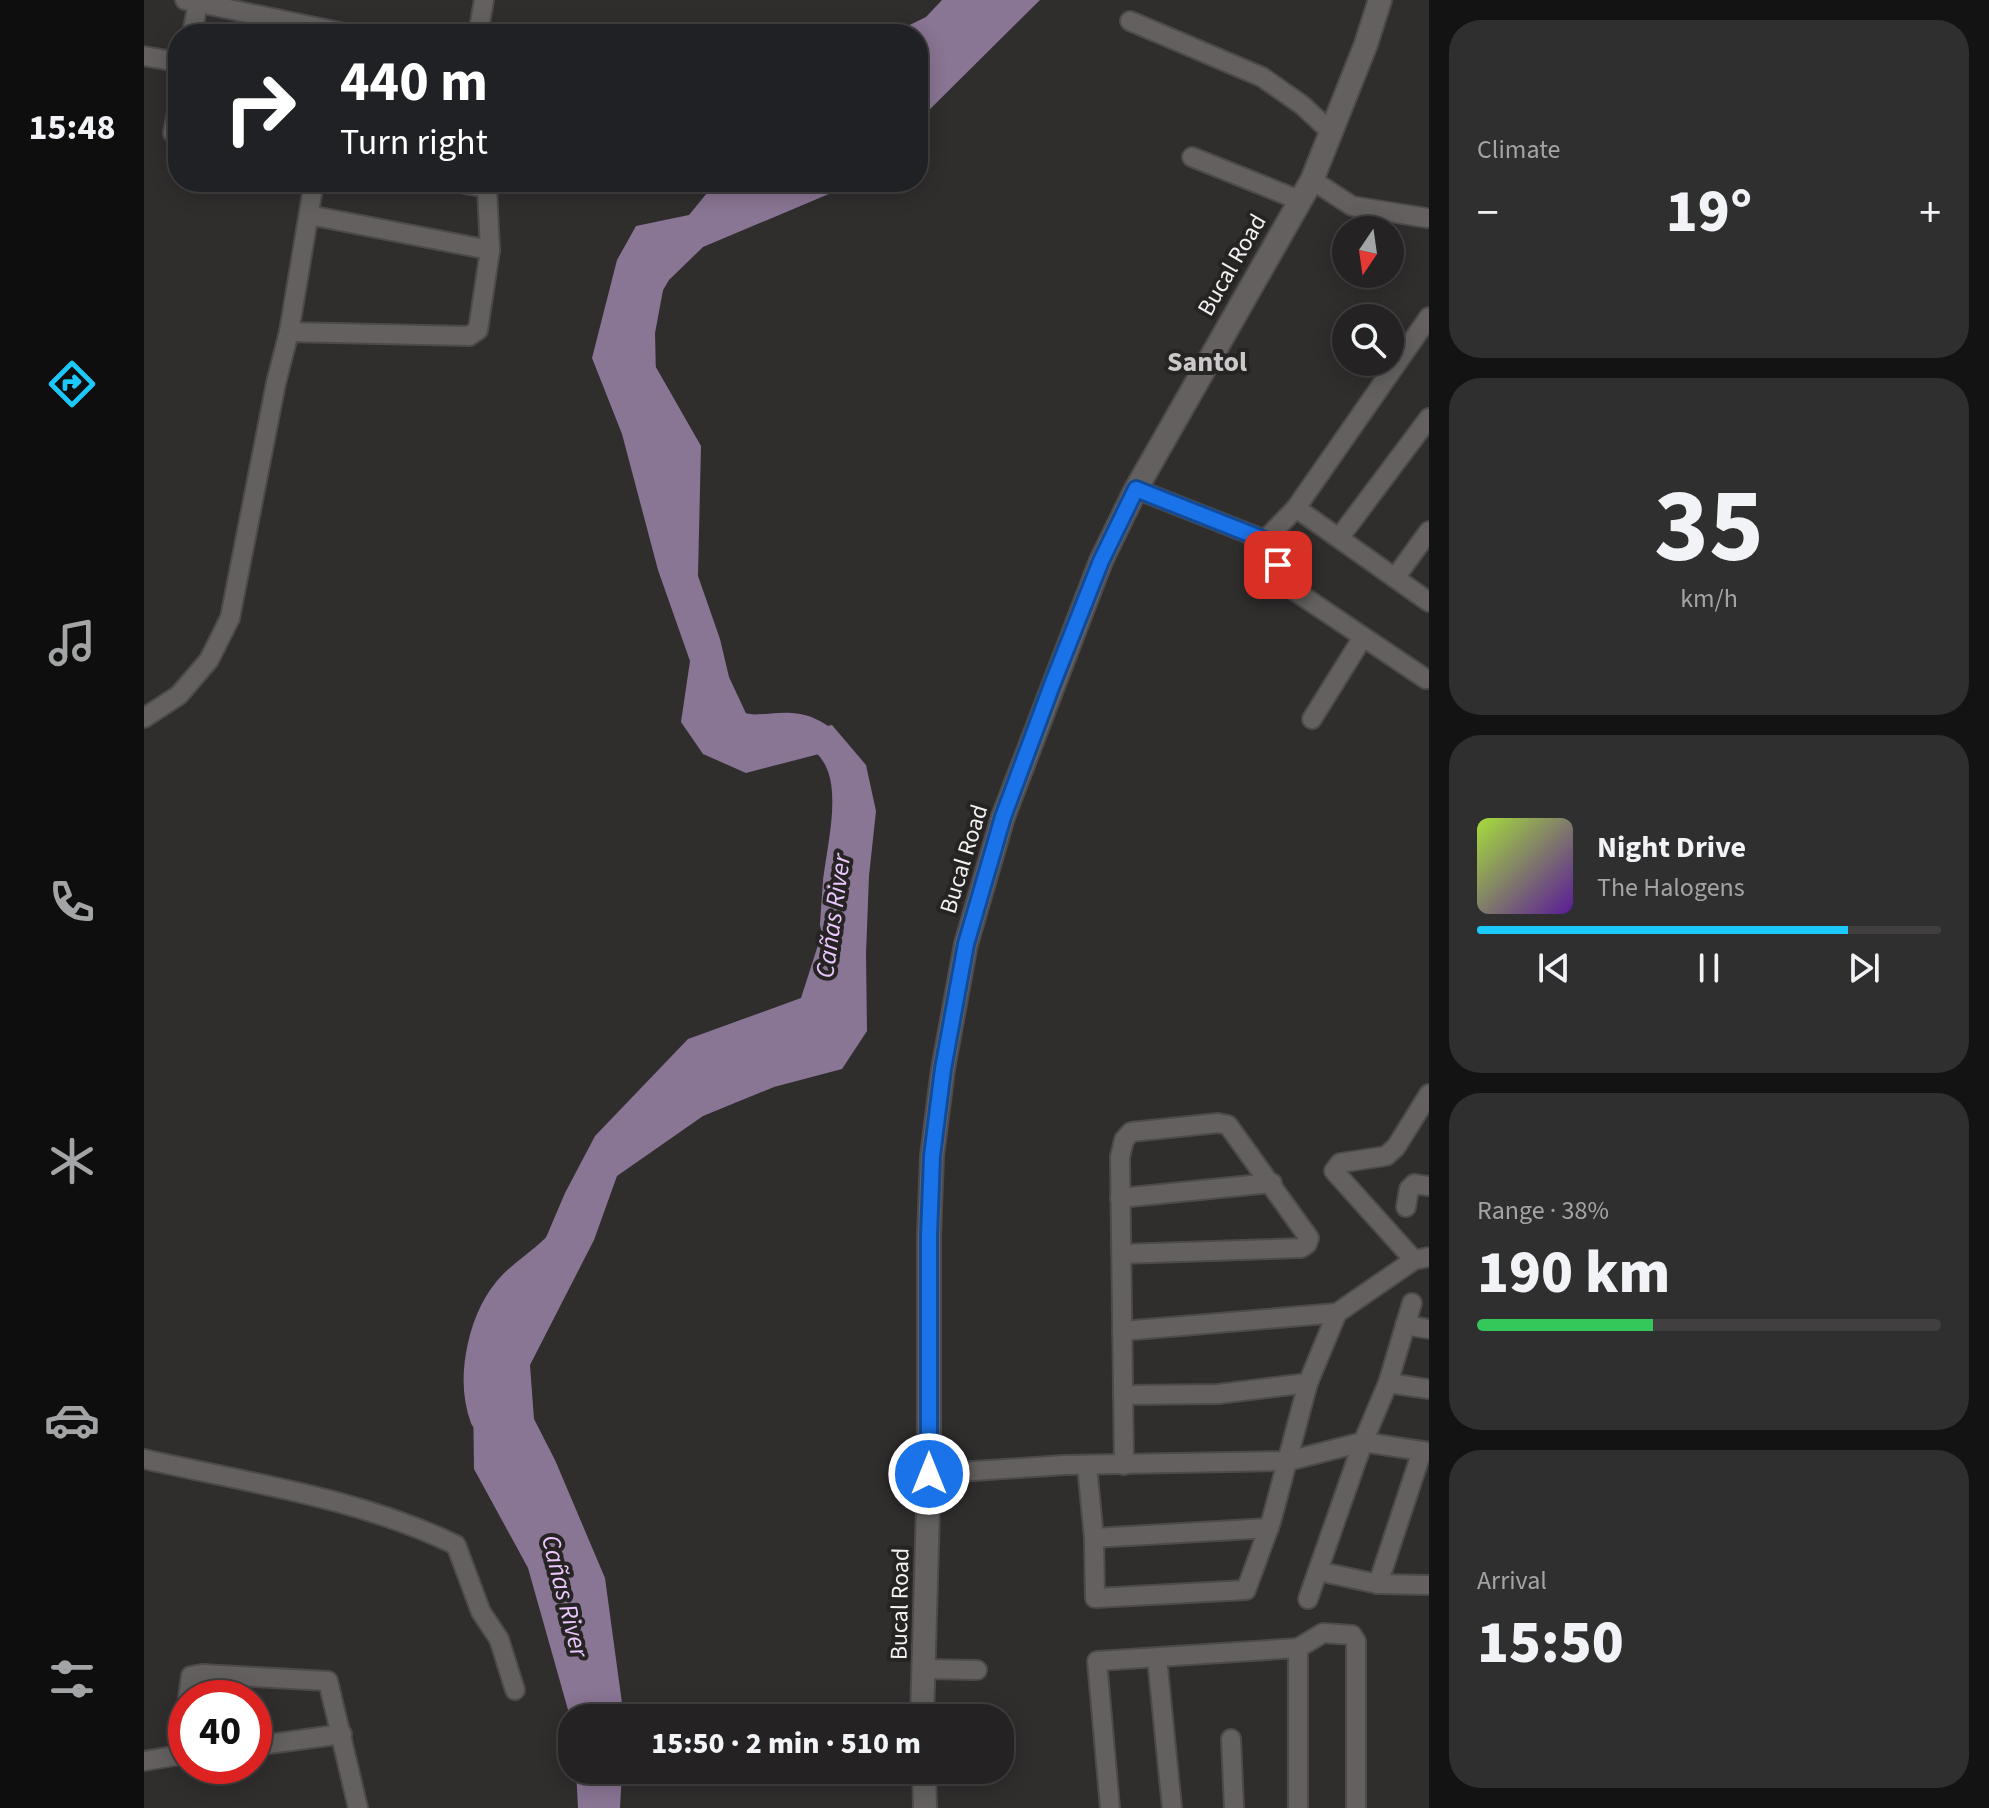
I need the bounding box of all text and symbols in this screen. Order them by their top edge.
text: 440 m [340,43,488,122]
icon: right [208,56,312,160]
text: 15:48 [29,102,115,153]
text: Turn right [340,117,488,168]
text: Climate [1477,131,1561,168]
text: 19° [1666,170,1752,255]
text: − [1477,182,1499,245]
text: + [1919,182,1941,245]
street label: Bucal Road [1189,208,1275,322]
north arrow [1332,216,1404,288]
map controls [1332,216,1404,376]
button: search [1332,304,1404,376]
district label: Santol [1167,342,1247,382]
icon: directions [44,356,100,412]
text: 35 [1654,454,1764,602]
pin [1244,531,1312,599]
icon: arrive [1256,543,1300,587]
text: km/h [1680,580,1738,617]
icon: music [44,615,100,671]
street label: Bucal Road [931,800,997,918]
text: Night Drive [1597,826,1746,869]
water label: Cañas River [806,850,860,980]
text: The Halogens [1597,869,1745,906]
icon: phone [44,874,100,930]
icon: previous [1532,946,1576,990]
icon: pause [1687,946,1731,990]
icon: next [1842,946,1886,990]
icon: climate [44,1133,100,1189]
text: Range · 38% [1477,1192,1609,1229]
text: 190 km [1477,1231,1670,1316]
icon: car [44,1392,100,1448]
position arrow [887,1432,971,1516]
water label: Cañas River [532,1531,598,1662]
street label: Bucal Road [882,1548,918,1660]
text: Arrival [1477,1562,1547,1599]
text: 15:50 [1477,1601,1624,1686]
icon: filters [44,1651,100,1707]
speed limit sign: 40 [168,1680,272,1784]
text: 15:50 · 2 min · 510 m [651,1722,921,1765]

